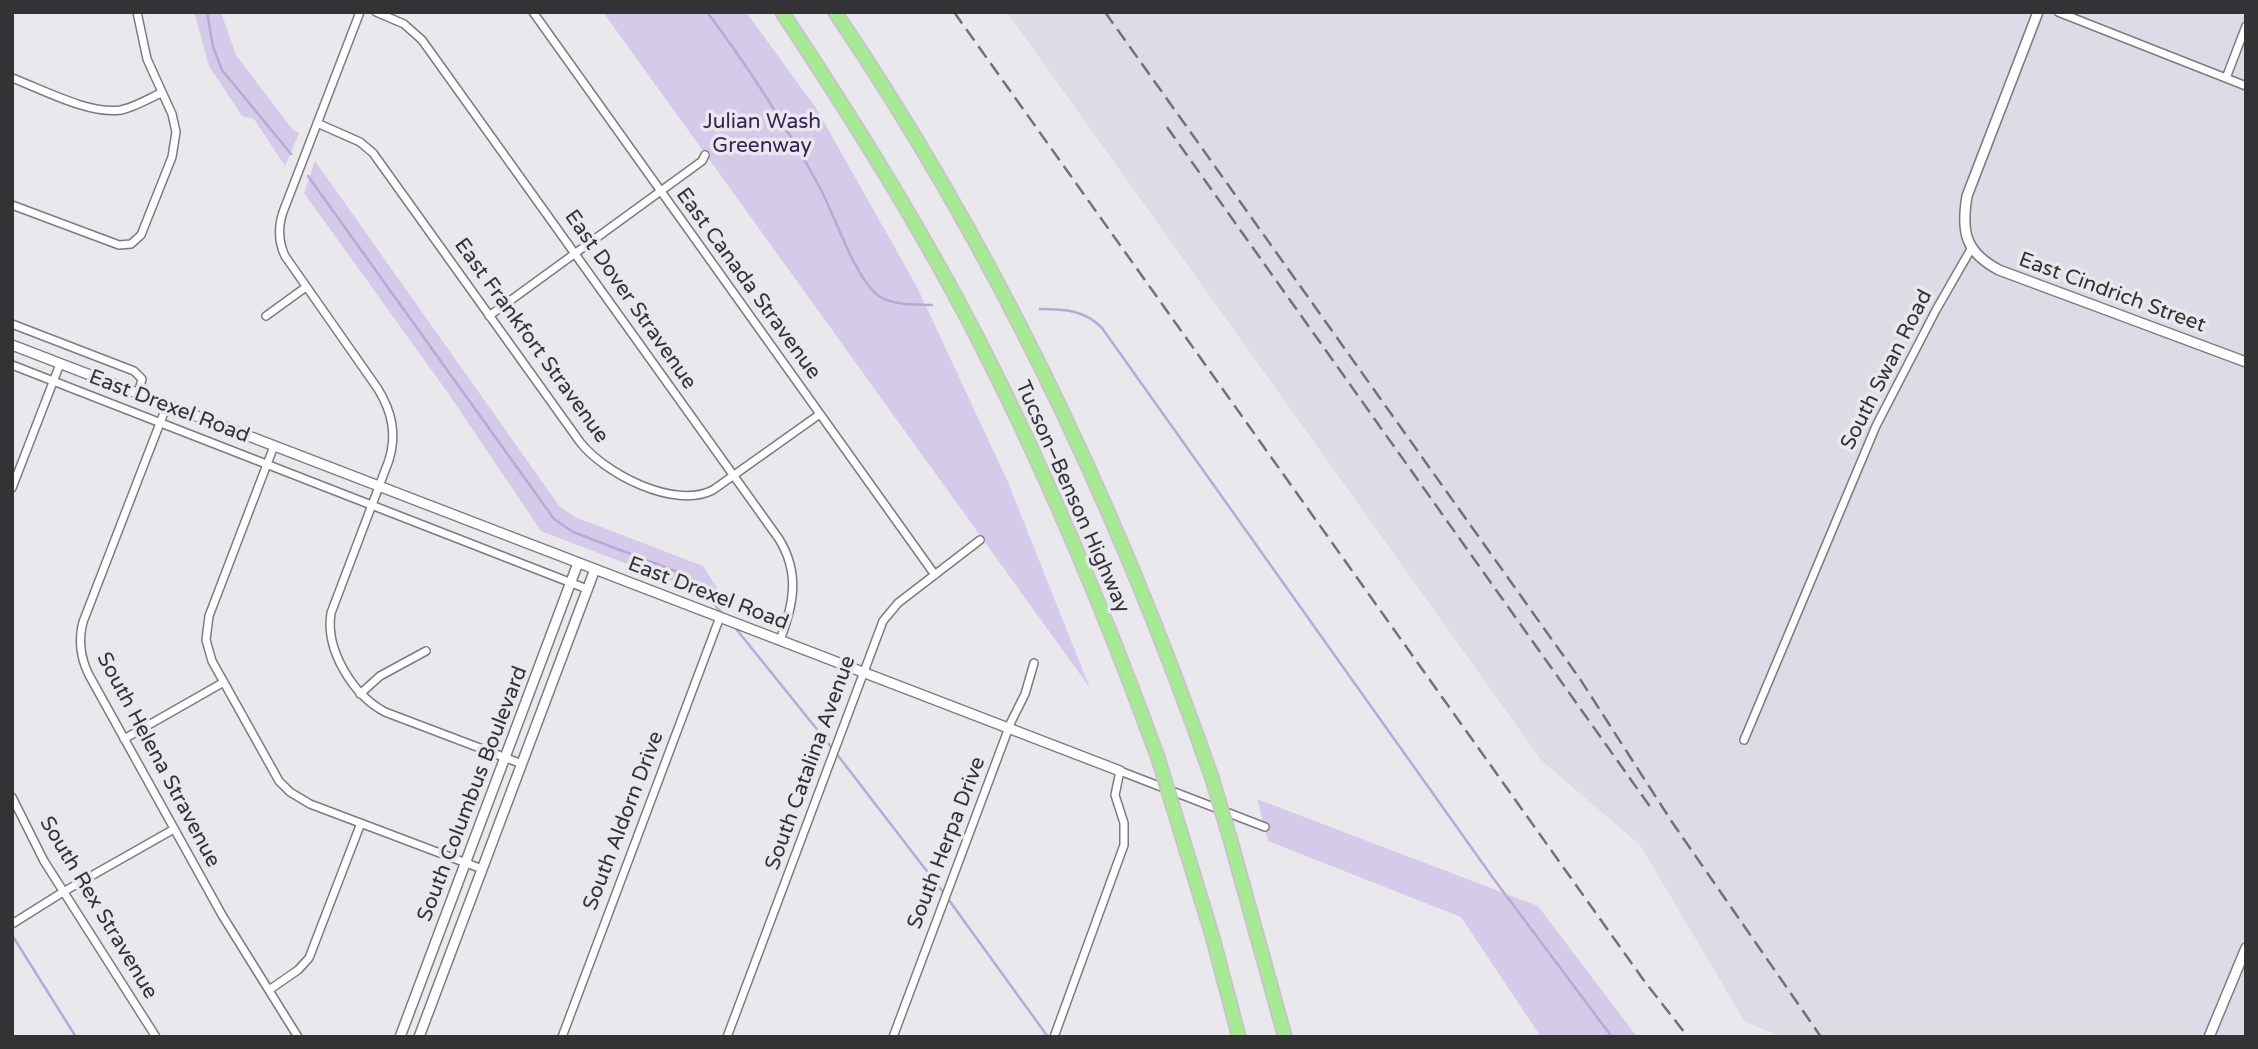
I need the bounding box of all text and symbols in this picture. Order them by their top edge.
park label: Julian Wash Greenway [703,109,821,159]
street label: East Canada Stravenue [670,183,826,385]
street label: East Dover Stravenue [559,205,701,395]
street label: East Frankfort Stravenue [448,234,614,448]
street label: East Cindrich Street [2015,247,2209,339]
street label: South Swan Road [1836,286,1938,454]
street label: East Drexel Road [85,365,253,449]
street label: Tucson–Benson Highway [1009,377,1135,617]
street label: East Drexel Road [624,552,792,636]
street label: South Helena Stravenue [91,648,225,872]
street label: South Catalina Avenue [760,652,862,874]
street label: South Columbus Boulevard [413,663,533,925]
street label: South Aldorn Drive [578,728,670,914]
street label: South Herpa Drive [903,753,991,933]
street label: South Rex Stravenue [33,812,163,1004]

